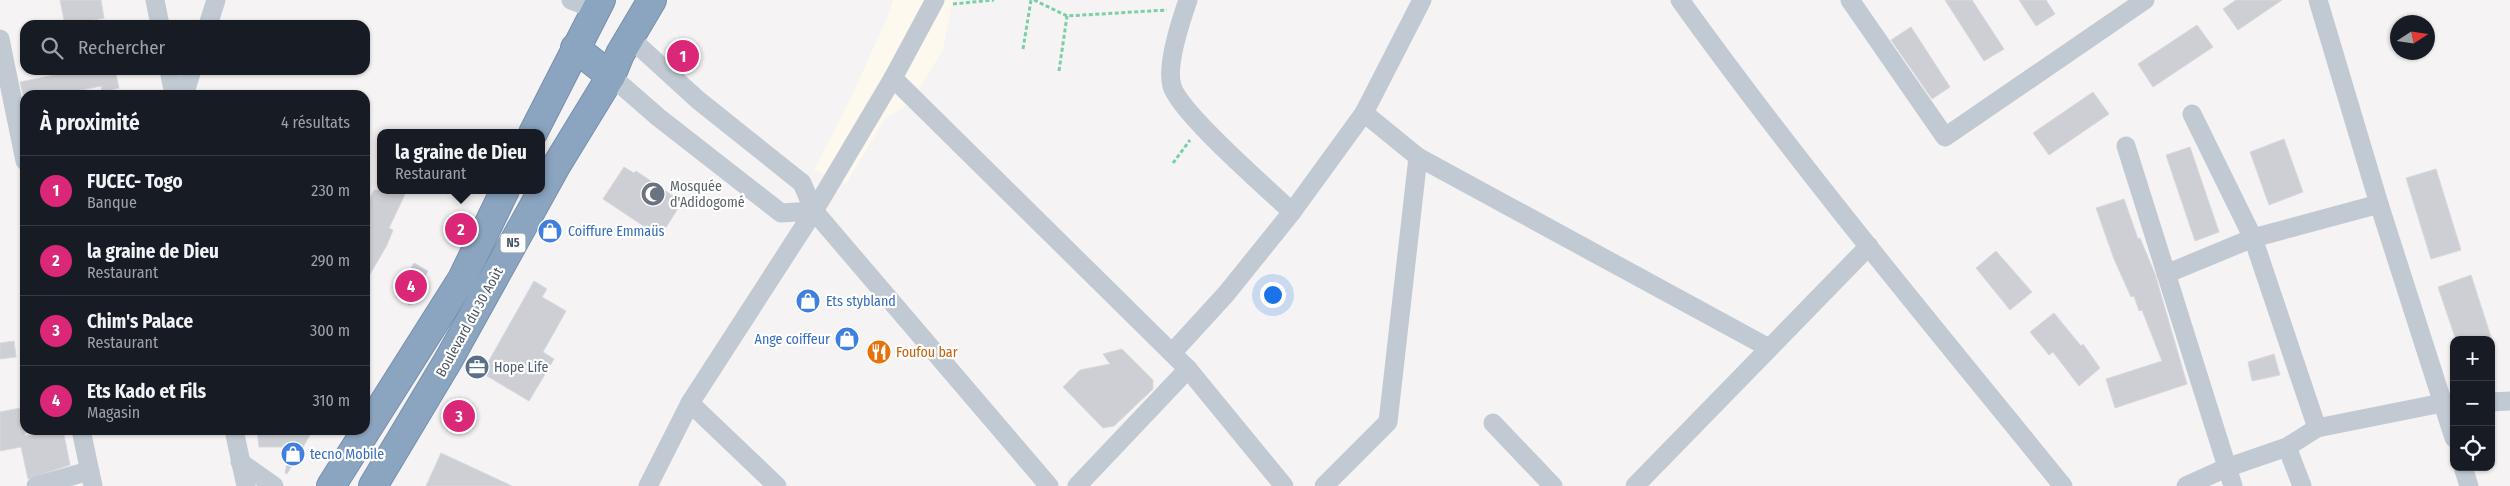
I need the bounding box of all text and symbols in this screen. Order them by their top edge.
north arrow [2390,15,2435,60]
search box [20,20,370,75]
icon: search [38,34,66,62]
text: Rechercher [78,36,165,59]
pin: 1 [667,37,699,75]
text: À proximité [40,110,140,136]
text: 4 résultats [281,113,350,132]
popup [377,129,545,194]
text: la graine de Dieu [395,141,527,164]
text: Restaurant [395,164,466,183]
text: FUCEC- Togo [87,170,183,193]
place label: Mosquée d'Adidogomé [670,178,745,211]
text: 1 [53,181,59,200]
text: 230 m [311,181,350,200]
mosque icon: Mosquée d'Adidogomé [640,181,666,207]
text: Banque [87,193,137,212]
pin: 2 [445,210,477,248]
shop icon: Coiffure Emmaüs [537,218,563,244]
place label: Coiffure Emmaüs [568,223,664,240]
road number: N5 [500,234,526,252]
text: la graine de Dieu [87,240,219,263]
text: 2 [52,251,60,270]
text: 290 m [311,251,350,270]
text: Restaurant [87,263,158,282]
street label: Boulevard du 30 Août [432,264,507,380]
pin: 4 [395,267,427,305]
your location [1260,282,1286,308]
shop icon: Ets stybland [795,288,821,314]
place label: Ets stybland [826,293,896,310]
text: Chim's Palace [87,310,193,333]
text: 3 [52,321,60,340]
text: 300 m [310,321,350,340]
shop icon: Ange coiffeur [834,326,860,352]
place label: Ange coiffeur [755,331,830,348]
text: Restaurant [87,333,158,352]
map controls [2450,336,2495,471]
button: + [2450,336,2495,381]
restaurant icon: Foufou bar [866,339,892,365]
place label: Foufou bar [896,344,958,361]
office icon: Hope Life [464,354,490,380]
place label: Hope Life [494,359,548,376]
text: Ets Kado et Fils [87,380,206,403]
button: − [2450,381,2495,426]
text: 4 [52,391,60,410]
text: 310 m [313,391,350,410]
pin: 3 [443,397,475,435]
text: Magasin [87,403,140,422]
button: locate [2450,426,2495,471]
shop icon: tecno Mobile [280,441,306,467]
place label: tecno Mobile [310,446,384,463]

